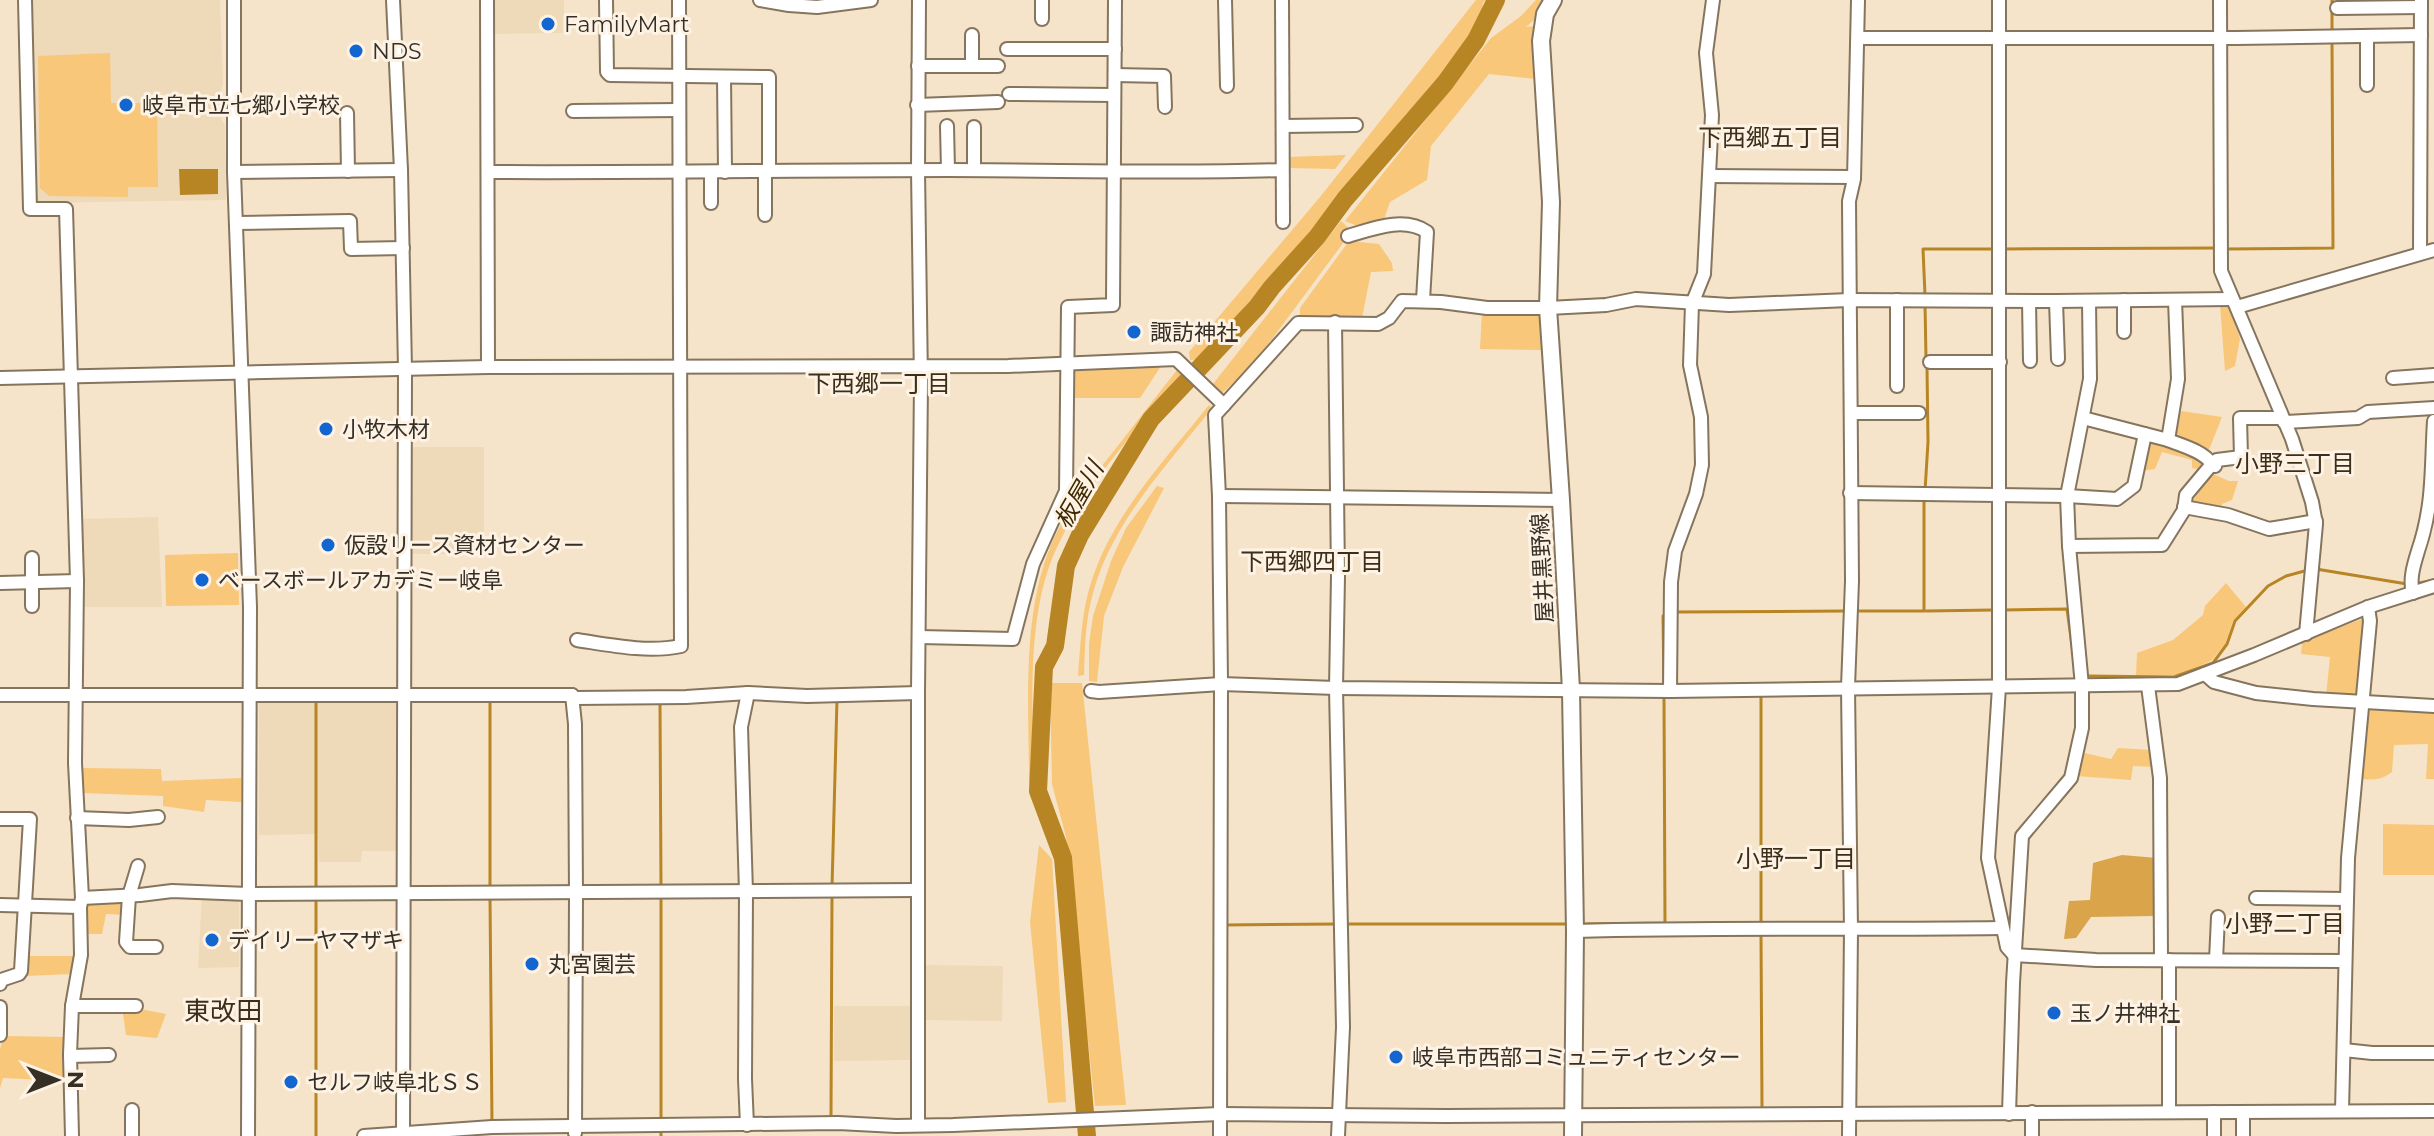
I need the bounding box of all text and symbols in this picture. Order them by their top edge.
place label: FamilyMart [564,11,690,38]
marker: FamilyMart [539,15,557,33]
place label: NDS [372,38,422,65]
marker: NDS [347,42,365,60]
place label: 岐阜市立七郷小学校 [142,92,340,119]
marker: 岐阜市立七郷小学校 [117,96,135,114]
district label: 下西郷五丁目 [1698,123,1842,152]
place label: 諏訪神社 [1150,319,1238,346]
marker: 諏訪神社 [1125,323,1143,341]
district label: 下西郷一丁目 [807,369,951,398]
place label: 小牧木材 [342,416,430,443]
marker: 小牧木材 [317,420,335,438]
district label: 小野三丁目 [2235,449,2355,478]
water label: 板屋川 [1048,454,1111,533]
street label: 屋井黒野線 [1526,512,1559,624]
place label: 仮設リース資材センター [344,532,585,559]
marker: 仮設リース資材センター [319,536,337,554]
district label: 下西郷四丁目 [1240,547,1384,576]
place label: ベースボールアカデミー岐阜 [218,567,503,594]
marker: ベースボールアカデミー岐阜 [193,571,211,589]
district label: 小野一丁目 [1736,844,1856,873]
district label: 小野二丁目 [2225,909,2345,938]
place label: デイリーヤマザキ [228,927,404,954]
marker: デイリーヤマザキ [203,931,221,949]
place label: 丸宮園芸 [548,951,636,978]
marker: 丸宮園芸 [523,955,541,973]
district label: 東改田 [184,995,262,1027]
place label: 玉ノ井神社 [2070,1000,2180,1027]
marker: 玉ノ井神社 [2045,1004,2063,1022]
north arrow [16,1040,96,1120]
place label: 岐阜市西部コミュニティセンター [1412,1044,1741,1071]
marker: 岐阜市西部コミュニティセンター [1387,1048,1405,1066]
place label: セルフ岐阜北ＳＳ [307,1069,483,1096]
text: N [62,1071,89,1089]
marker: セルフ岐阜北ＳＳ [282,1073,300,1091]

